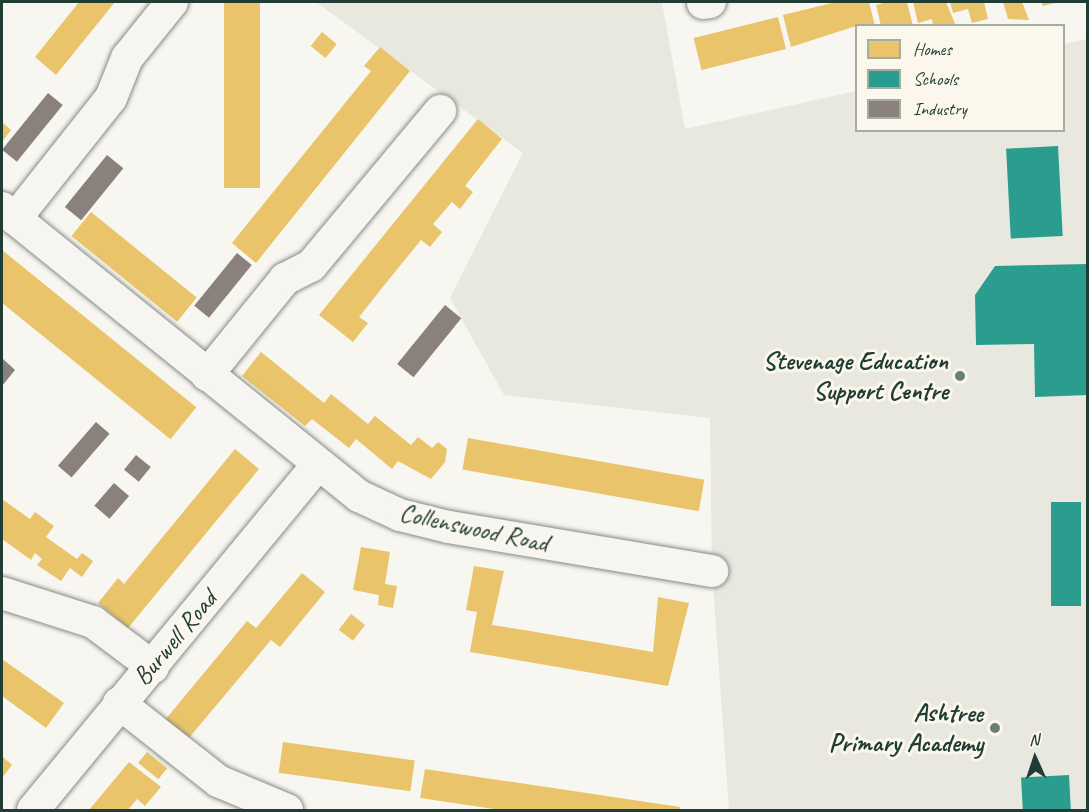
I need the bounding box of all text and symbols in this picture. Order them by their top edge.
legend [855,24,1065,132]
text: Homes [913,38,952,60]
text: Schools [913,68,958,90]
text: Industry [913,98,967,120]
place label: Stevenage Education Support Centre [764,345,948,406]
marker: Stevenage Education Support Centre [953,369,967,383]
street label: Collenswood Road [397,497,551,559]
street label: Burwell Road [127,585,223,691]
place label: Ashtree Primary Academy [828,697,983,758]
marker: Ashtree Primary Academy [988,721,1002,735]
north arrow [1005,728,1065,788]
text: N [1029,730,1040,750]

